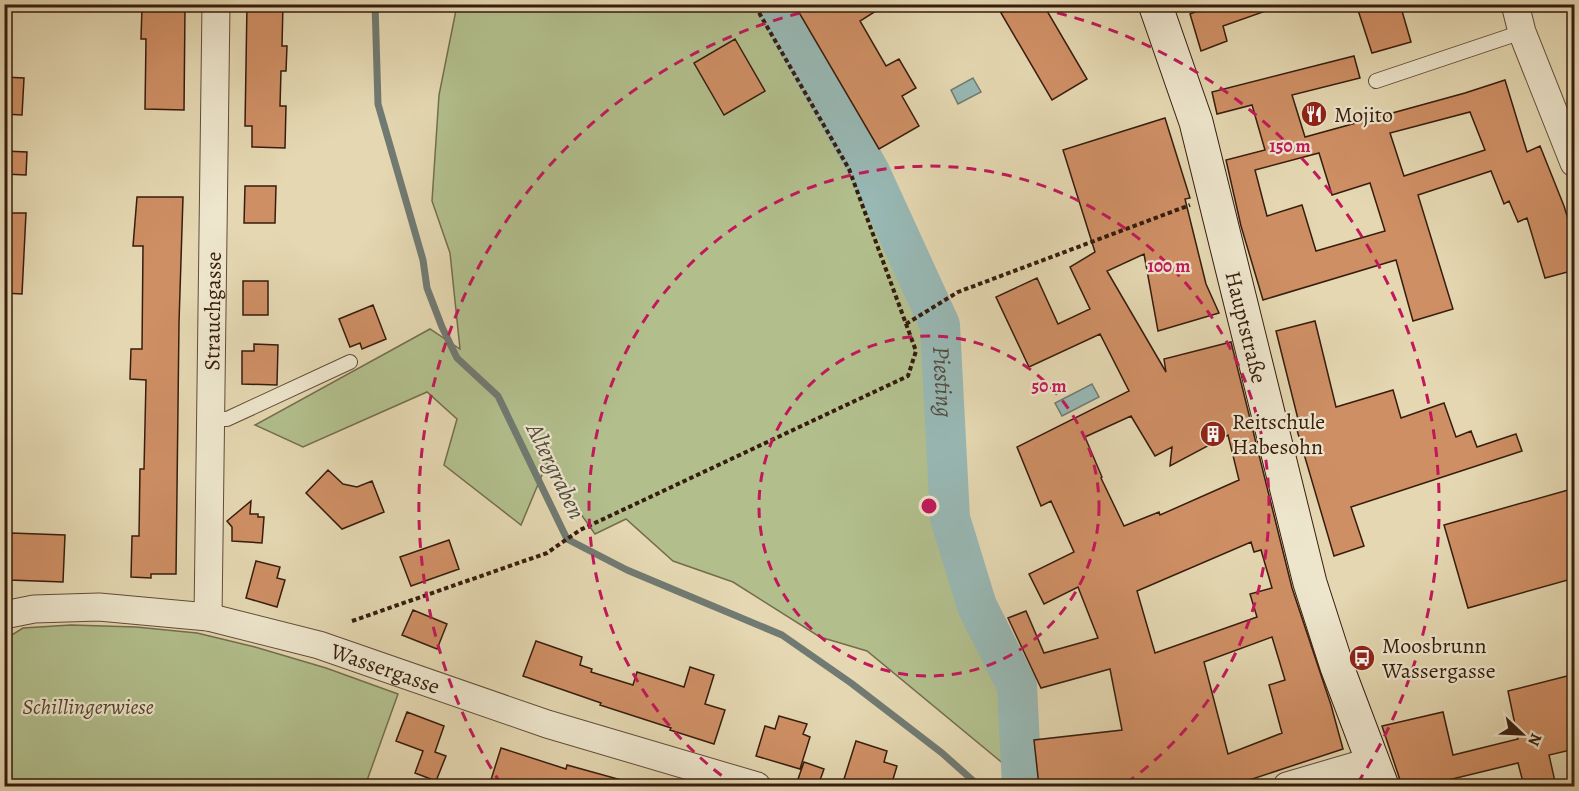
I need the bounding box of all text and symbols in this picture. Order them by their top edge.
restaurant icon: Mojito [1299,99,1329,129]
place label: Mojito [1334,100,1393,130]
text: 150 m [1269,134,1311,158]
street label: Strauchgasse [197,251,229,371]
text: 100 m [1148,254,1190,278]
street label: Hauptstraße [1217,268,1274,386]
water label: Piesting [925,345,961,418]
text: 50 m [1032,374,1066,398]
place label: Reitschule Habesohn [1232,407,1325,462]
water label: Altergraben [518,416,593,525]
building icon: Reitschule Habesohn [1198,419,1228,449]
centre of rings [919,496,939,516]
place label: Moosbrunn Wassergasse [1381,631,1496,686]
street label: Wassergasse [326,636,444,702]
bus stop icon: Moosbrunn Wassergasse [1347,643,1377,673]
park label: Schillingerwiese [22,692,154,722]
north arrow [1492,704,1552,764]
text: N [1522,730,1547,749]

